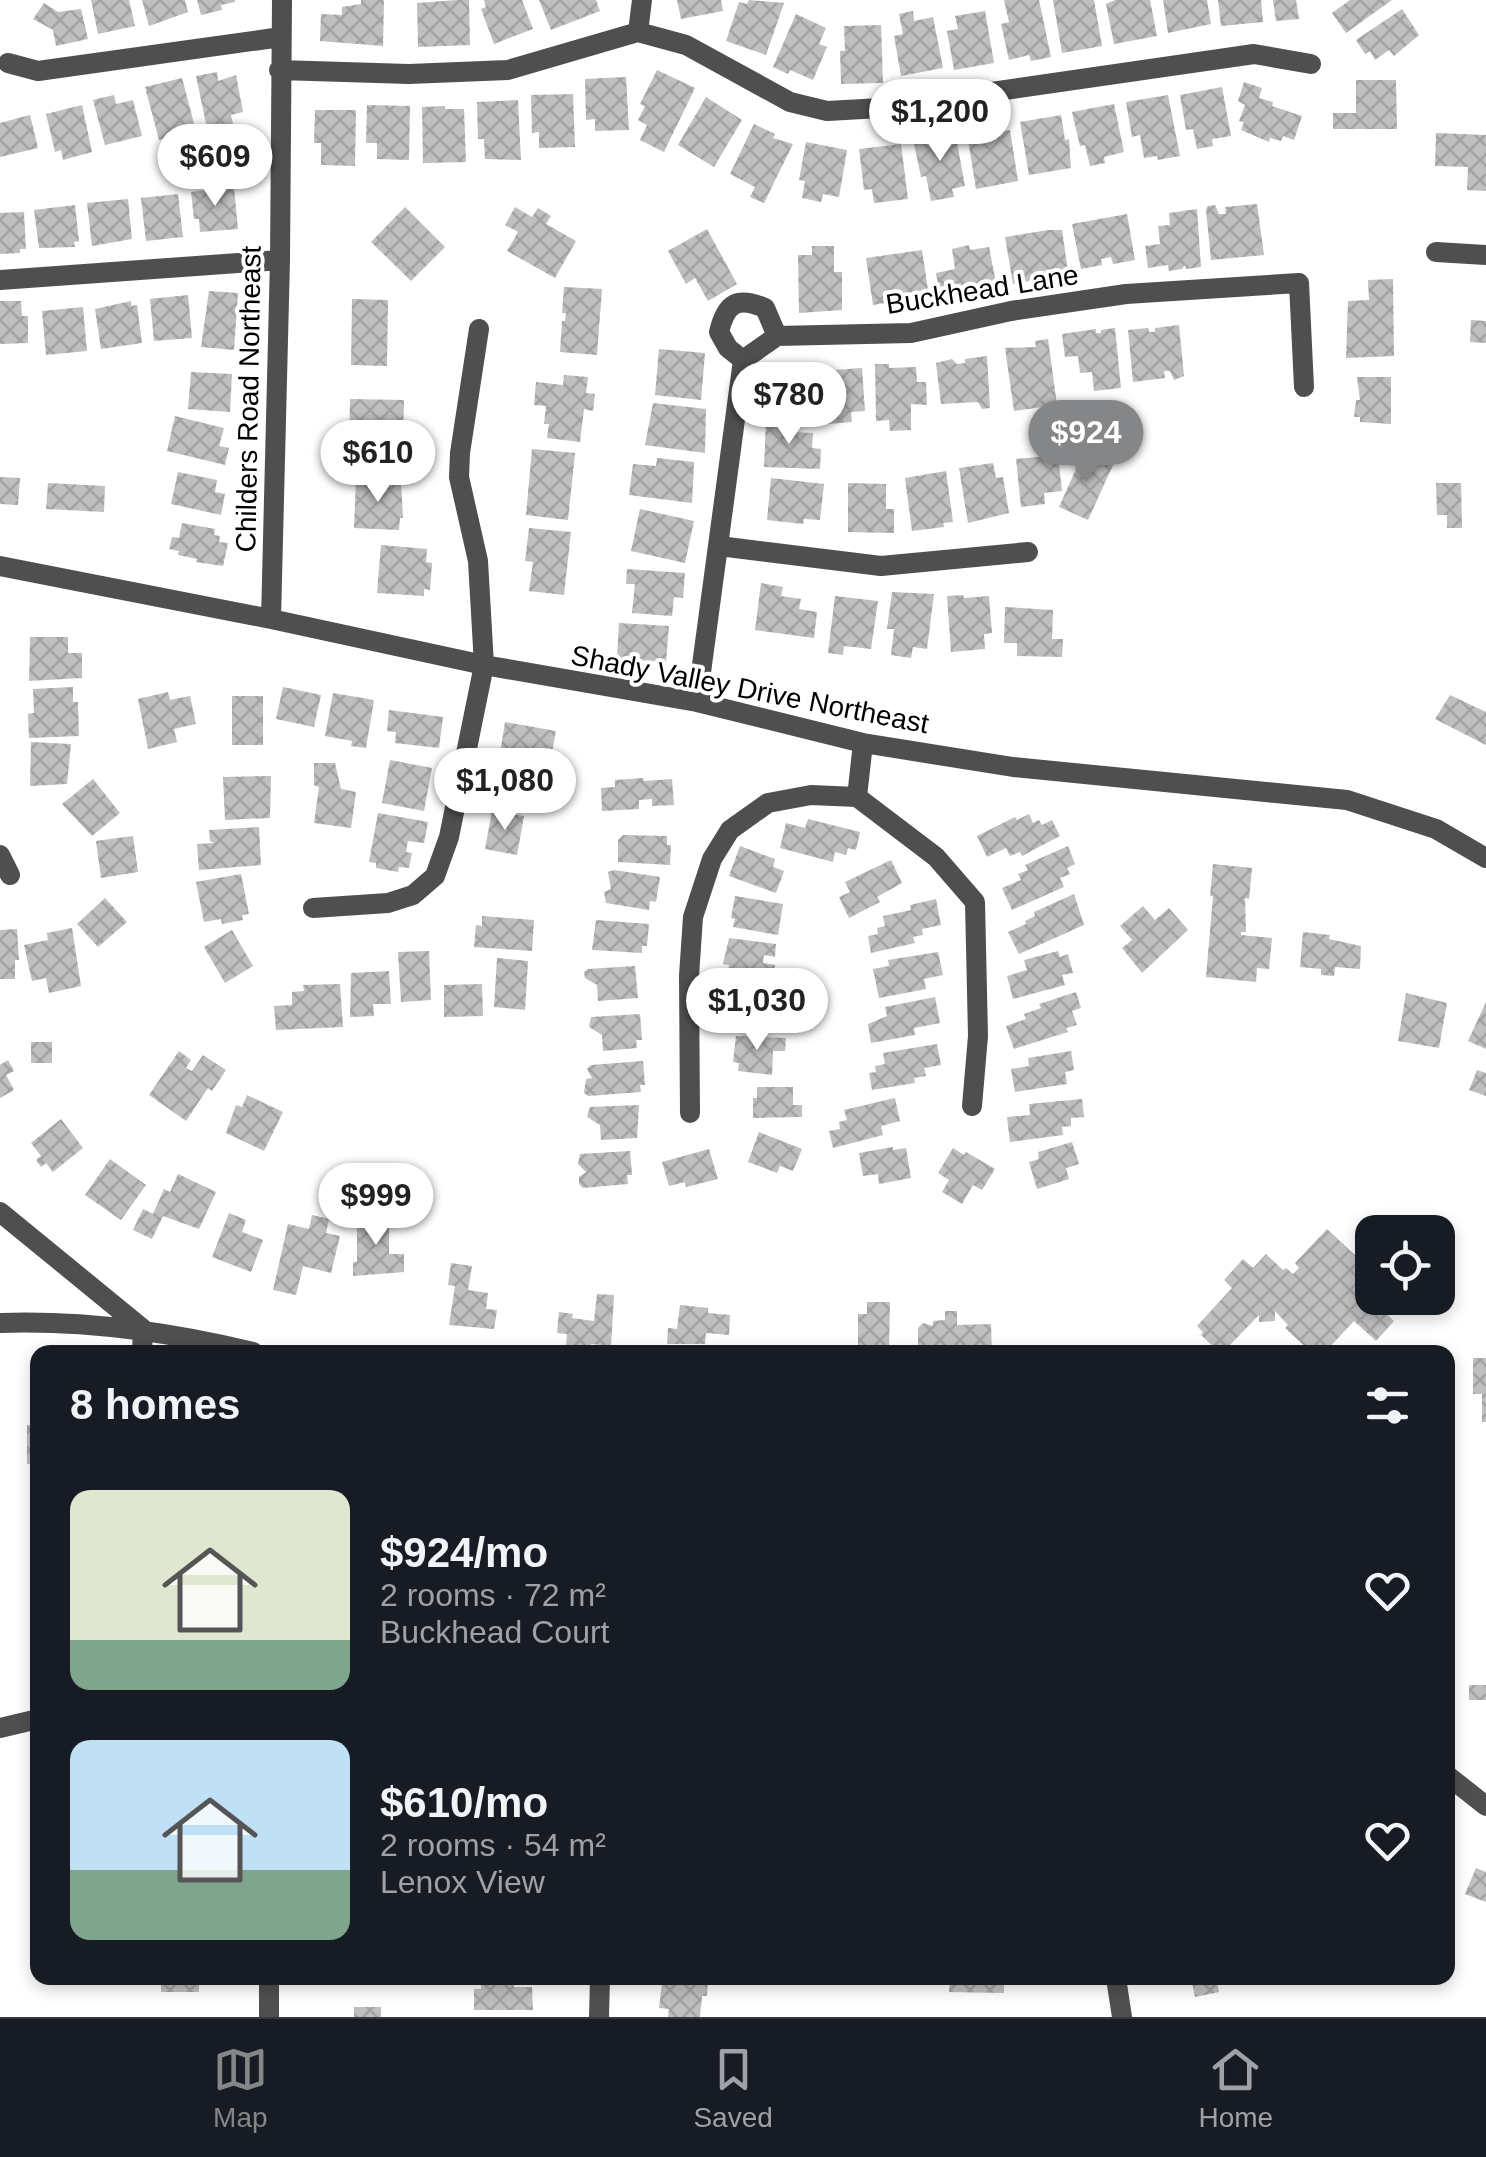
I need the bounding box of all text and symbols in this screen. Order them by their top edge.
pin: $1,200 [859,79,1021,164]
text: $1,200 [891,93,989,129]
pin: $609 [156,124,274,209]
text: $609 [179,138,251,174]
street label: Childers Road Northeast [230,245,267,553]
street label: Buckhead Lane [884,259,1081,320]
pin: $780 [730,362,848,447]
text: $780 [753,376,825,412]
pin: $924 [1027,400,1145,485]
text: $924 [1050,414,1122,450]
pin: $610 [319,420,437,505]
text: $610 [342,434,414,470]
street label: Shady Valley Drive Northeast [568,640,932,739]
pin: $1,080 [424,748,586,833]
text: $1,080 [456,762,554,798]
pin: $1,030 [676,968,838,1053]
text: $1,030 [708,982,806,1018]
pin: $999 [317,1163,435,1248]
text: $999 [340,1177,412,1213]
map controls [1355,1215,1455,1315]
button: locate [1355,1215,1455,1315]
icon: filters [1360,1378,1415,1433]
text: 8 homes [70,1381,240,1428]
text: $924/mo [380,1529,548,1576]
icon: home [150,1530,270,1650]
icon: heart [1360,1563,1415,1618]
text: 2 rooms · 72 m² [380,1577,606,1613]
text: Buckhead Court [380,1614,609,1650]
text: $610/mo [380,1779,548,1826]
icon: home [150,1780,270,1900]
icon: heart [1360,1813,1415,1868]
text: 2 rooms · 54 m² [380,1827,606,1863]
text: Lenox View [380,1864,545,1900]
tab: Map [213,2042,268,2134]
tab: Saved [693,2042,773,2134]
tab: Home [1198,2042,1273,2134]

